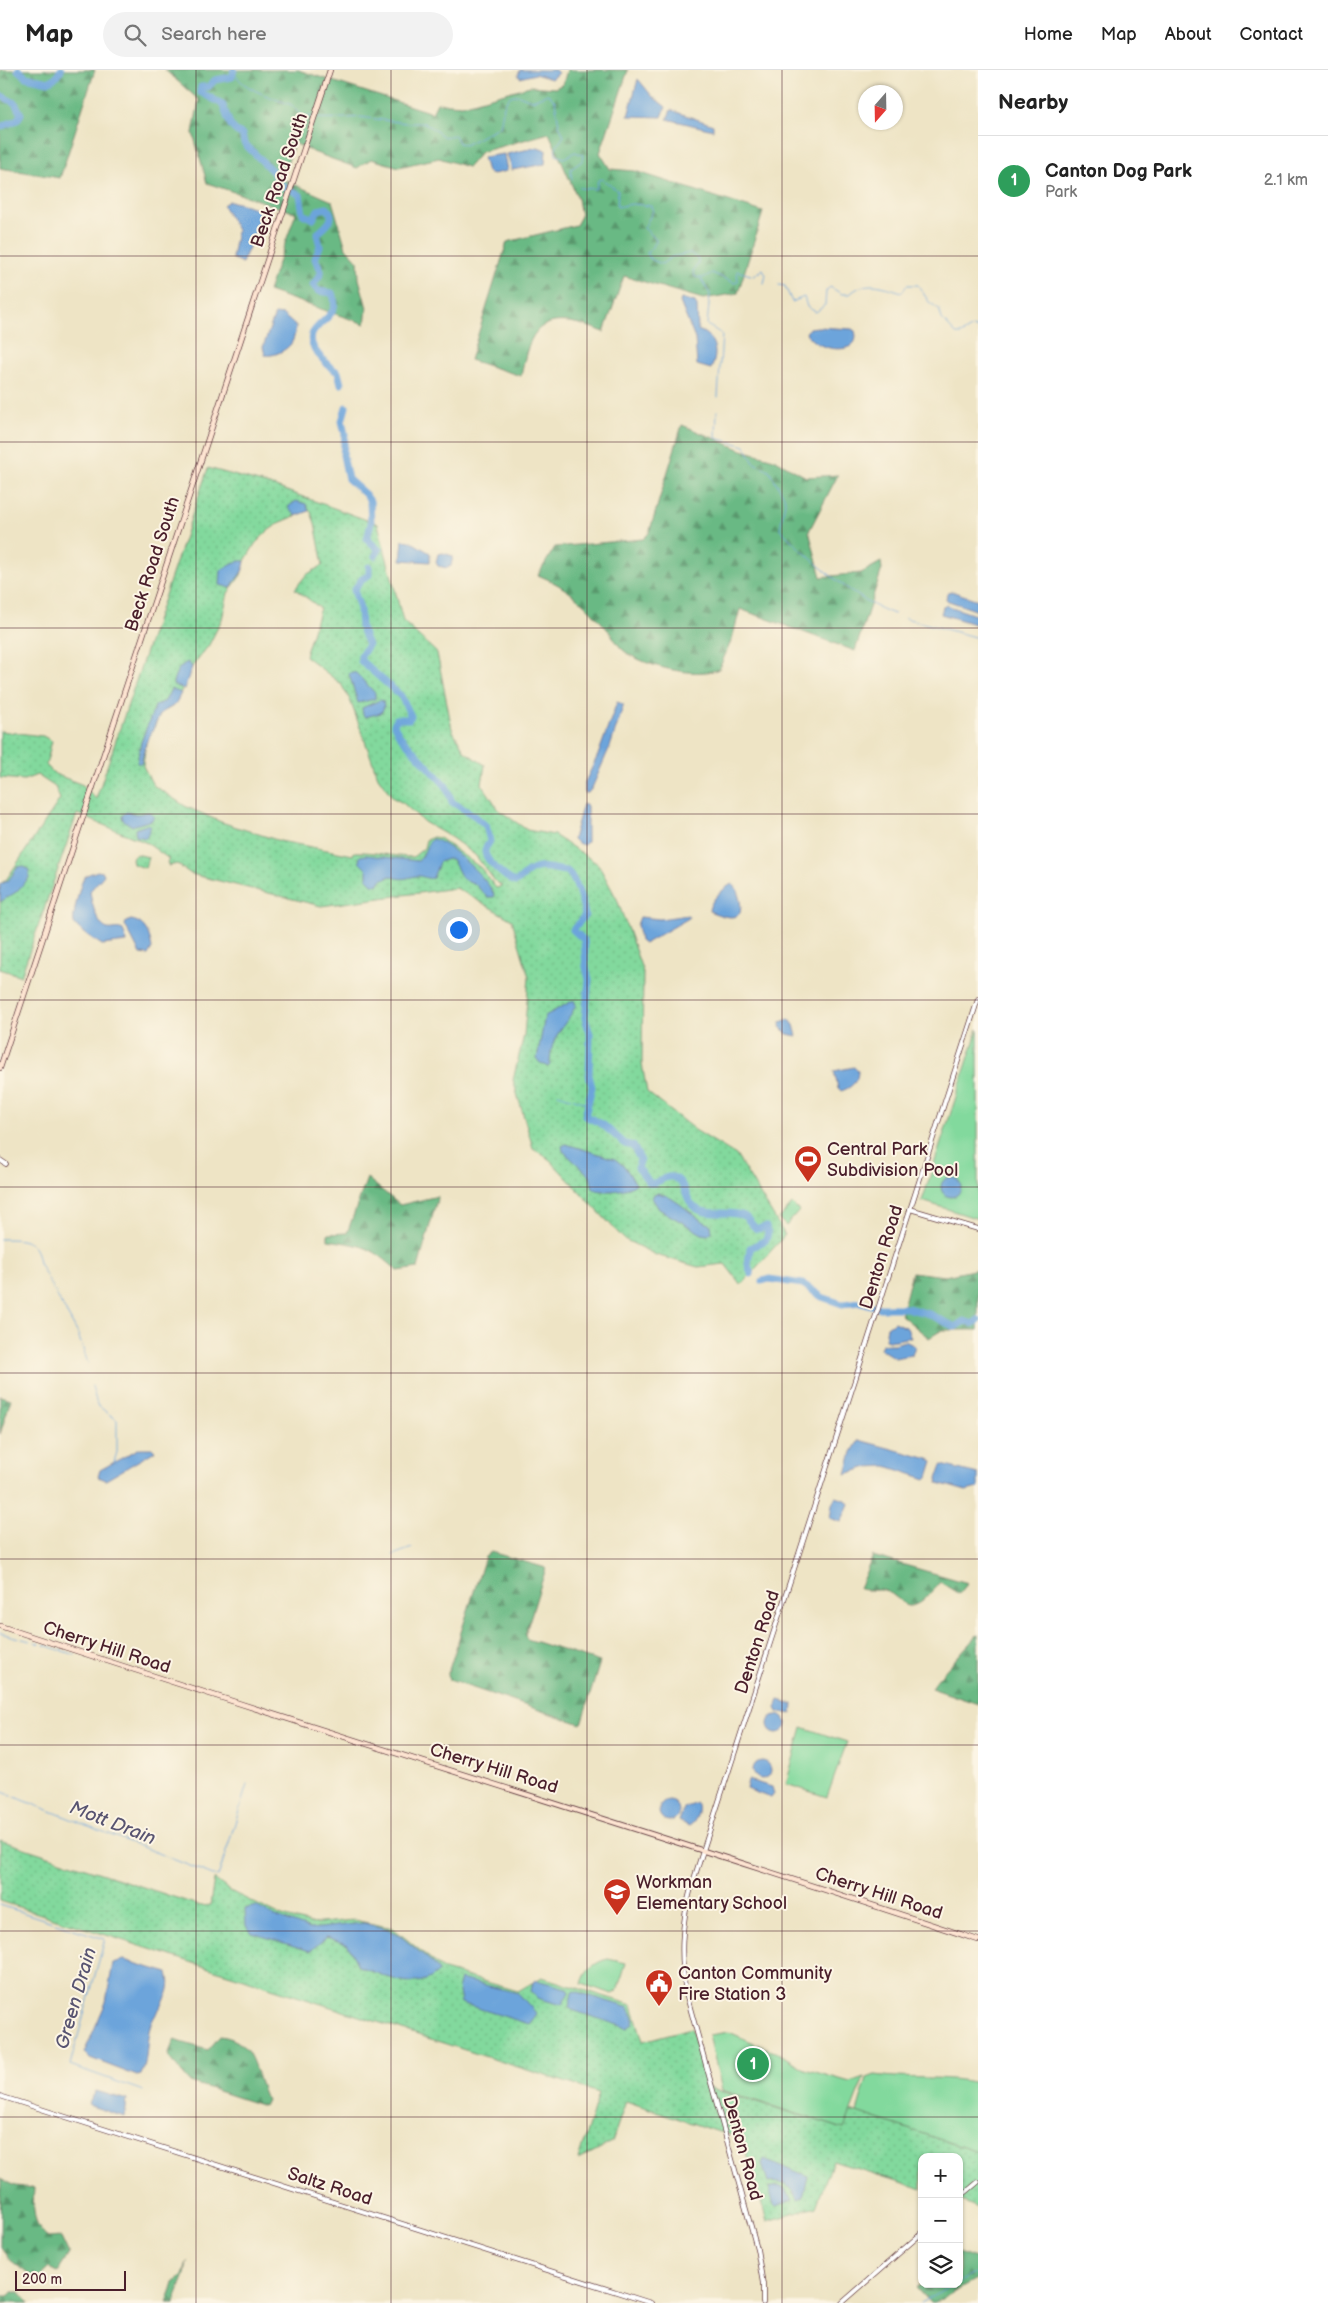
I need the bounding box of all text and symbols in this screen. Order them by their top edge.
search box [103,12,453,57]
text: Map [25,20,73,49]
icon: search [121,21,149,49]
text: Search here [161,23,267,46]
text: Home [1024,24,1073,45]
text: Map [1101,24,1137,45]
text: About [1165,24,1212,45]
text: Contact [1240,24,1303,45]
north arrow [858,85,903,130]
text: Nearby [998,90,1068,115]
street label: Beck Road South [247,110,312,250]
text: Canton Dog Park [1045,160,1192,183]
text: 1 [1011,171,1017,190]
text: 2.1 km [1264,171,1308,190]
text: Park [1045,183,1077,202]
street label: Beck Road South [121,494,184,634]
your location [446,917,472,943]
place label: Central Park Subdivision Pool [827,1139,958,1181]
sports icon: Central Park Subdivision Pool [793,1144,823,1183]
street label: Denton Road [856,1203,907,1312]
street label: Denton Road [731,1588,784,1696]
street label: Cherry Hill Road [40,1617,173,1678]
street label: Cherry Hill Road [427,1739,560,1798]
water label: Mott Drain [66,1796,159,1850]
street label: Cherry Hill Road [812,1863,945,1924]
place label: Workman Elementary School [636,1872,787,1914]
school or university icon: Workman Elementary School [602,1877,632,1916]
water label: Green Drain [51,1945,102,2052]
place label: Canton Community Fire Station 3 [678,1963,833,2005]
public building icon: Canton Community Fire Station 3 [644,1968,674,2007]
pin: 1 [737,2045,769,2083]
street label: Denton Road [718,2094,767,2203]
map controls [918,2153,963,2288]
button: + [918,2153,963,2198]
street label: Saltz Road [285,2163,375,2210]
button: − [918,2198,963,2243]
button: layers [918,2243,963,2288]
scale bar [15,2268,126,2291]
text: 200 m [22,2271,62,2288]

